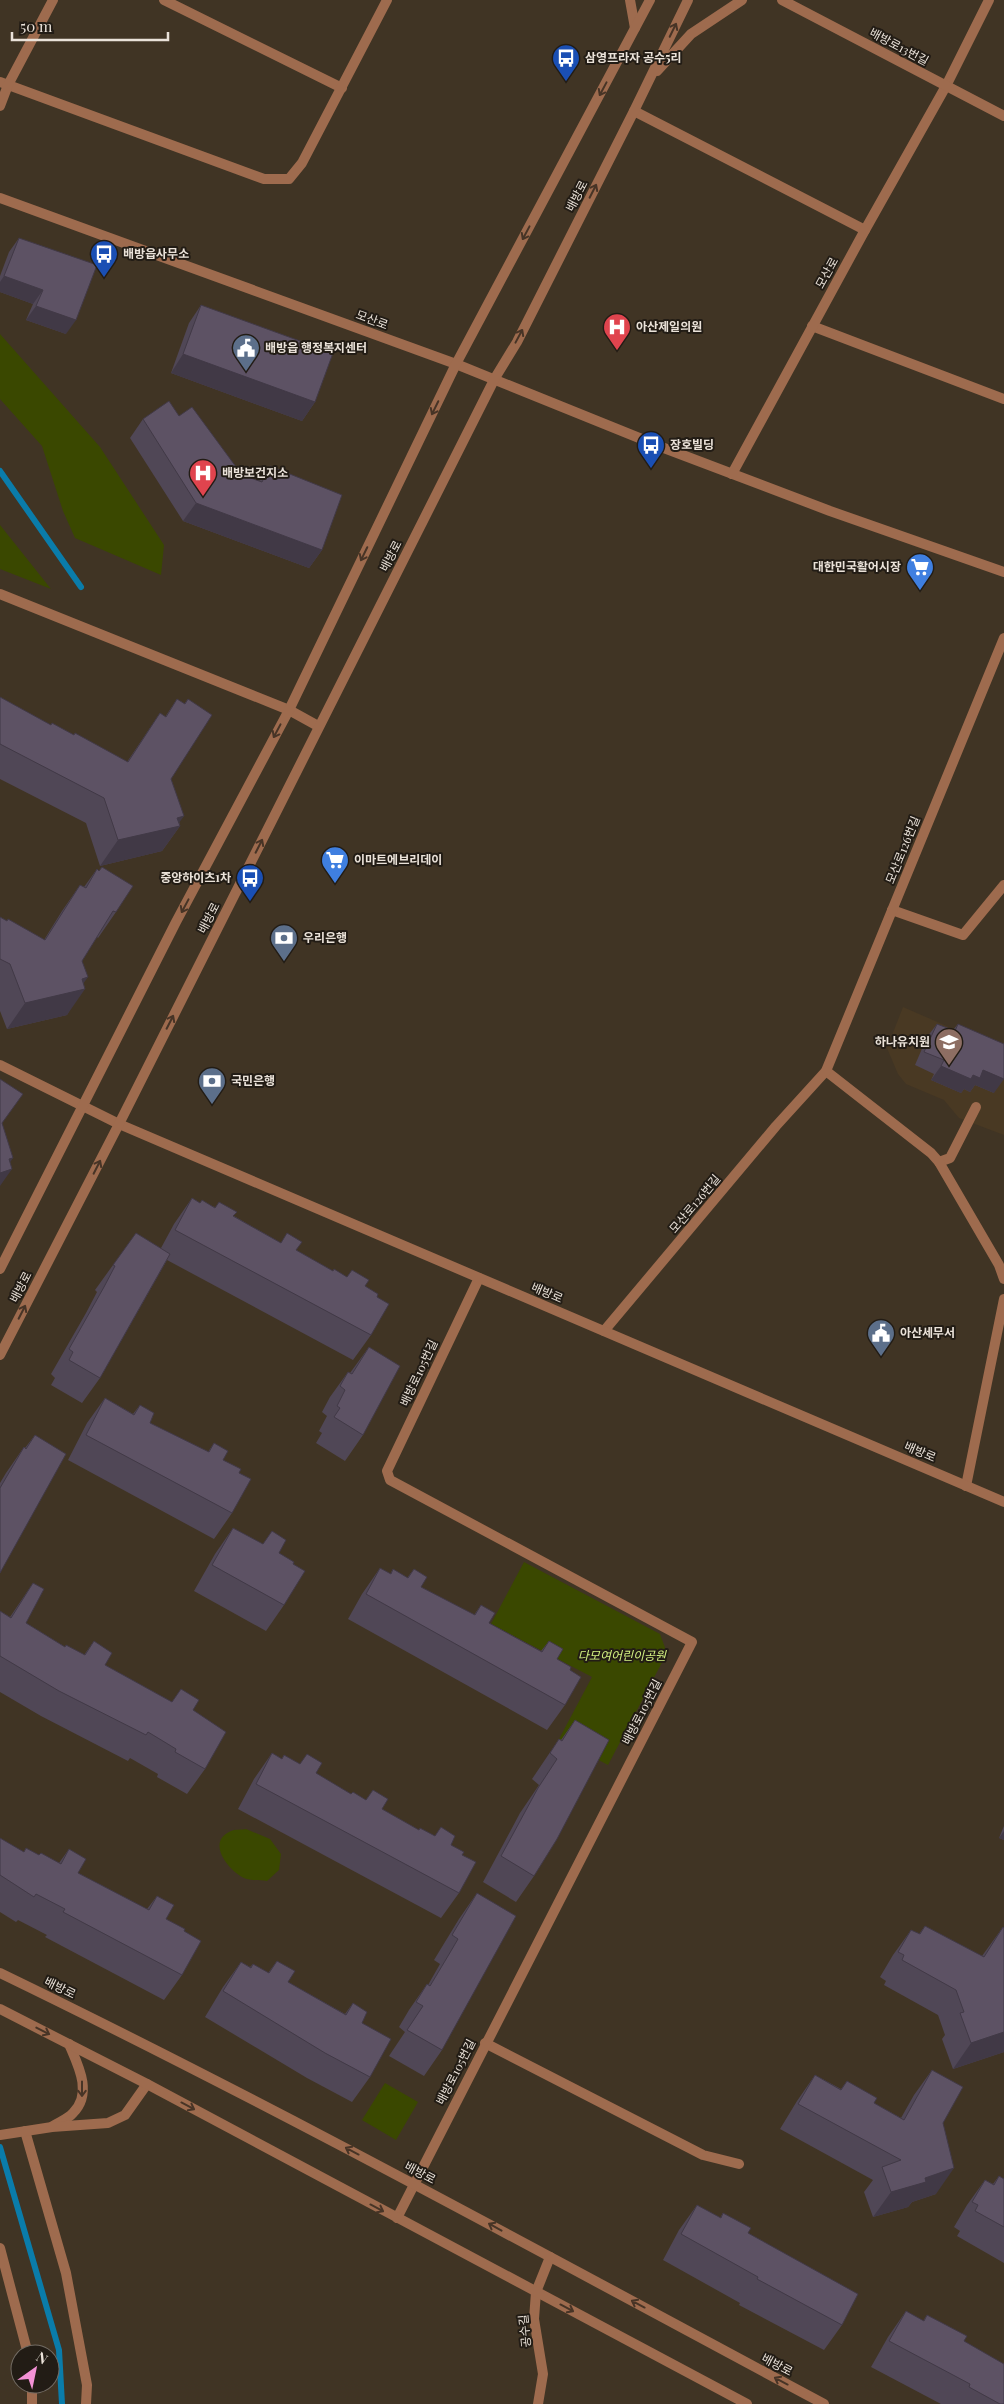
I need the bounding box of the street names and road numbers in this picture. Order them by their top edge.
street label: 배방로13번길 [867,24,932,68]
street label: 배방로 [561,177,591,214]
street label: 모산로 [811,254,841,291]
street label: 모산로 [354,306,391,332]
street label: 배방로 [375,537,405,574]
street label: 모산로126번길 [881,813,923,886]
street label: 배방로 [193,899,223,936]
street label: 모산로126번길 [665,1171,723,1236]
street label: 배방로 [5,1268,35,1305]
street label: 배방로 [529,1278,566,1306]
street label: 배방로105번길 [396,1337,441,1409]
street label: 배방로 [902,1437,939,1465]
street label: 배방로105번길 [618,1676,665,1747]
street label: 배방로 [42,1973,79,2002]
street label: 배방로105번길 [432,2036,479,2107]
street label: 배방로 [402,2157,439,2187]
street label: 공수길 [514,2314,534,2348]
street label: 배방로 [759,2349,796,2379]

